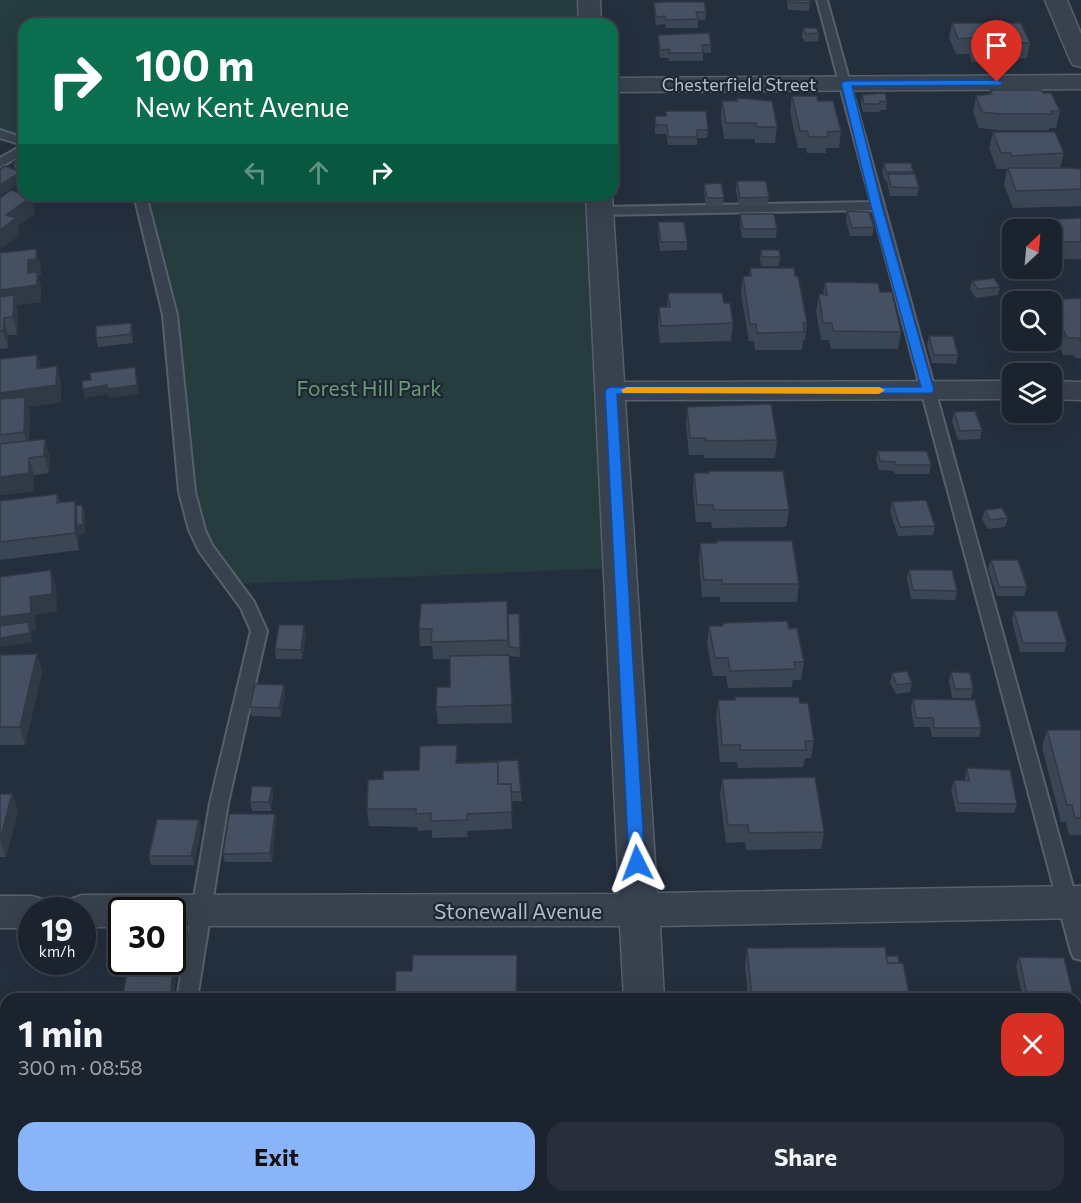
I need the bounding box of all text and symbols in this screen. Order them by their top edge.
pin [971,20,1022,82]
icon: arrive [980,29,1013,62]
text: 100 m [135,38,255,90]
icon: right [36,42,114,120]
street label: Chesterfield Street [662,73,816,95]
text: New Kent Avenue [135,90,349,123]
icon: left [239,156,272,189]
icon: ahead [302,156,335,189]
icon: right [365,156,398,189]
north arrow [1002,219,1062,279]
map controls [1002,219,1062,423]
button: search [1002,291,1062,351]
button: layers [1002,363,1062,423]
park label: Forest Hill Park [296,375,442,400]
position arrow [605,831,669,895]
speed limit sign: 30 [108,897,186,975]
street label: Stonewall Avenue [434,898,602,923]
text: 19 [41,910,73,947]
text: km/h [39,942,75,960]
text: 1 min [18,1010,103,1054]
button: close [1001,1013,1064,1076]
text: 300 m · 08:58 [18,1055,143,1079]
button: Exit [18,1122,535,1191]
button: Share [547,1122,1064,1191]

